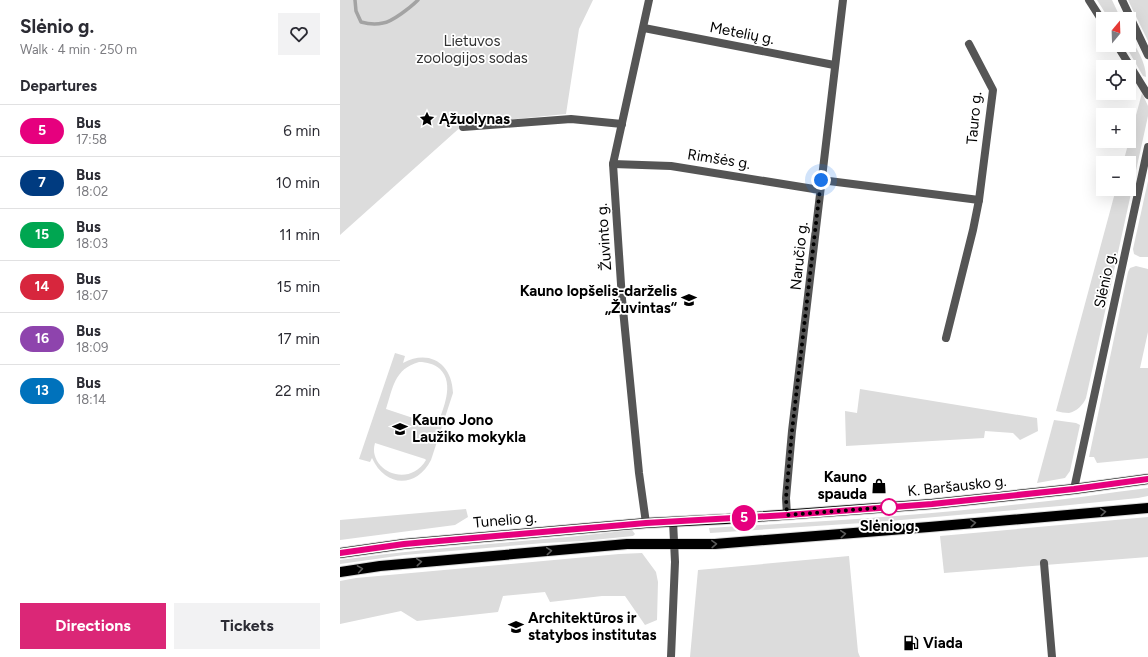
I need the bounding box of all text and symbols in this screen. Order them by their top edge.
north arrow [1096,12,1136,52]
map controls [1096,12,1136,196]
button: heart [278,13,320,55]
text: Slėnio g. [20,15,94,38]
street label: Metelių g. [708,18,776,48]
park label: Lietuvos zoologijos sodas [416,32,528,67]
text: Walk · 4 min · 250 m [20,42,137,57]
button: locate [1096,60,1136,100]
text: Departures [20,77,97,95]
street label: Tauro g. [963,91,985,145]
button: + [1096,108,1136,148]
place icon: Ąžuolynas [418,110,436,128]
place label: Ąžuolynas [439,110,510,128]
text: Bus [76,114,101,132]
text: 5 [38,122,46,139]
text: 6 min [283,122,320,140]
text: 17:58 [76,132,107,147]
street label: Rimšės g. [686,145,752,173]
button: − [1096,156,1136,196]
text: Bus [76,166,101,184]
your location [811,170,831,190]
text: 7 [38,174,46,191]
text: 10 min [276,174,320,192]
text: 18:02 [76,184,108,199]
street label: Žuvinto g. [593,203,615,271]
text: Bus [76,218,101,236]
street label: Naručio g. [786,221,812,291]
text: 15 [35,226,49,243]
text: 11 min [279,226,320,244]
text: 18:03 [76,236,108,251]
street label: Slėnio g. [1090,250,1120,310]
text: Bus [76,270,101,288]
text: 14 [35,278,49,295]
text: 15 min [277,278,320,296]
place label: Kauno lopšelis-darželis „Žuvintas“ [520,282,678,317]
text: 18:07 [76,288,108,303]
school or university icon: Kauno lopšelis-darželis „Žuvintas“ [680,291,698,309]
text: Bus [76,322,101,340]
text: 16 [35,330,49,347]
text: 17 min [277,330,320,348]
text: 18:09 [76,340,108,355]
text: Bus [76,374,101,392]
text: 13 [35,382,49,399]
text: 22 min [275,382,320,400]
text: 18:14 [76,392,106,407]
place label: Kauno Jono Laužiko mokykla [412,411,526,446]
school or university icon: Kauno Jono Laužiko mokykla [391,420,409,438]
place label: Kauno spauda [818,468,867,503]
street label: K. Baršausko g. [907,472,1007,500]
shop icon: Kauno spauda [870,477,888,495]
marker: Slėnio g. [880,498,898,516]
line badge: 5 [731,505,757,531]
one-way arrow [1099,507,1106,516]
street label: Tunelio g. [473,508,537,532]
text: 5 [740,509,748,526]
place label: Slėnio g. [860,517,919,535]
one-way arrow [970,519,976,528]
one-way arrow [840,529,846,538]
one-way arrow [711,540,717,548]
one-way arrow [546,546,552,555]
one-way arrow [416,558,422,567]
one-way arrow [357,565,363,574]
button: Directions [20,603,166,649]
button: Tickets [174,603,320,649]
place label: Architektūros ir statybos institutas [528,609,657,644]
school or university icon: Architektūros ir statybos institutas [507,618,525,636]
fuel station icon: Viada [902,634,920,652]
place label: Viada [923,634,963,652]

